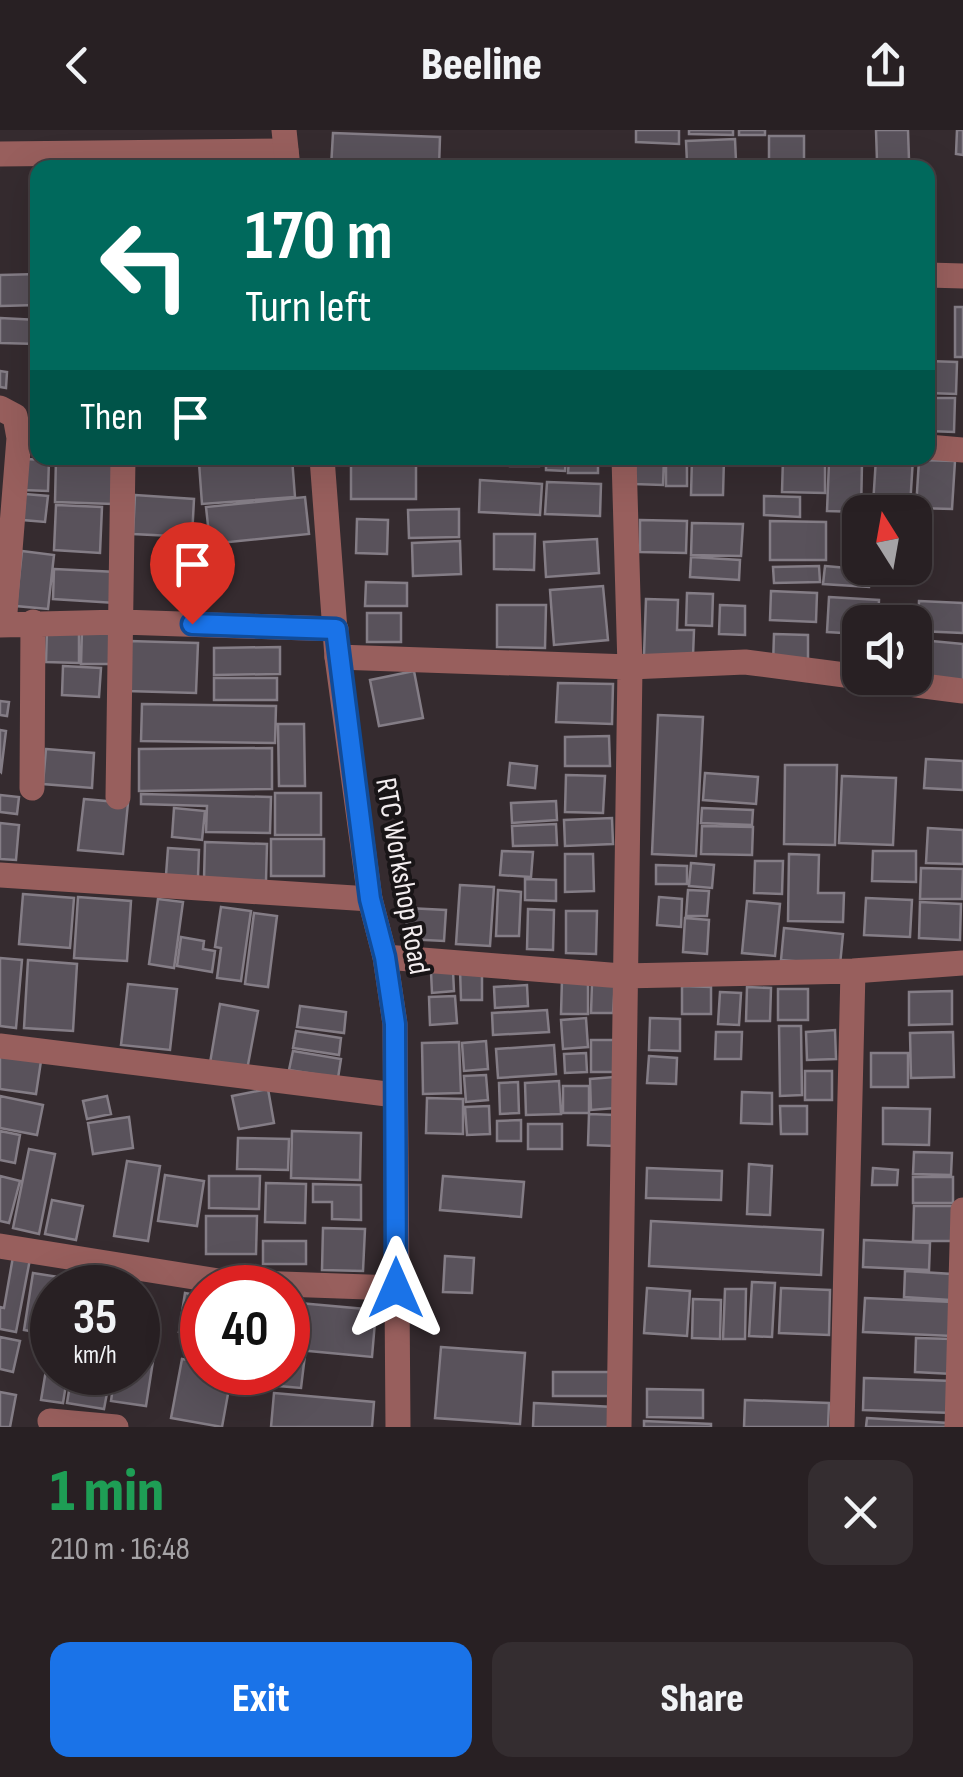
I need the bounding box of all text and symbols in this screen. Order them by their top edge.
icon: back [50,38,105,93]
text: Beeline [421,38,542,93]
icon: share [858,38,913,93]
text: 170 m [245,195,393,279]
icon: left [80,200,210,330]
text: Turn left [245,280,371,335]
icon: arrive [163,390,218,445]
text: Then [80,395,143,440]
north arrow [842,495,932,585]
map controls [842,495,932,695]
pin [150,522,235,625]
icon: arrive [165,537,220,592]
button: sound [842,605,932,695]
street label: RTC Workshop Road [367,775,437,977]
position arrow [344,1236,448,1340]
speed limit sign: 40 [180,1265,310,1395]
text: 35 [73,1288,117,1348]
text: km/h [73,1340,117,1371]
text: 1 min [50,1456,164,1528]
button: close [808,1460,913,1565]
text: 210 m · 16:48 [50,1530,190,1569]
button: Exit [50,1642,472,1757]
button: Share [492,1642,913,1757]

